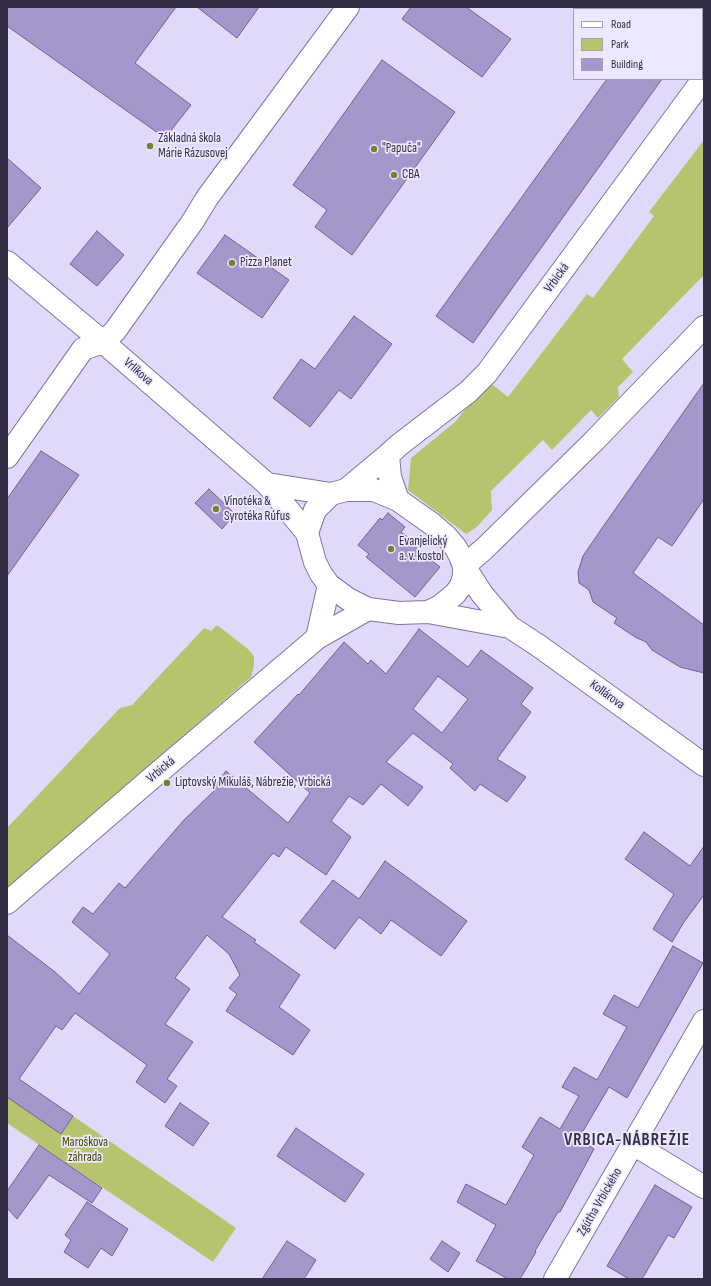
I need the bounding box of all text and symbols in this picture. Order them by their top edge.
legend [573,8,703,80]
text: Road [611,17,631,32]
text: Park [611,37,629,52]
text: Building [611,57,643,72]
place label: Základná škola Márie Rázusovej [158,131,228,162]
marker: Základná škola Márie Rázusovej [145,141,155,151]
place label: "Papuča" [382,141,421,157]
marker: "Papuča" [369,144,379,154]
place label: CBA [402,167,420,183]
marker: CBA [389,170,399,180]
place label: Pizza Planet [240,255,292,271]
marker: Pizza Planet [227,258,237,268]
street label: Vrbická [541,260,573,296]
street label: Vrlíkova [120,355,156,389]
place label: Vínotéka & Syrotéka Rúfus [224,494,290,525]
marker: Vínotéka & Syrotéka Rúfus [211,504,221,514]
place label: Evanjelický a. v. kostol [399,534,448,565]
marker: Evanjelický a. v. kostol [386,544,396,554]
street label: Kollárova [586,677,628,713]
street label: Vrbická [144,754,178,786]
place label: Liptovský Mikuláš, Nábrežie, Vrbická [175,775,331,791]
marker: Liptovský Mikuláš, Nábrežie, Vrbická [162,778,172,788]
district label: VRBICA-NÁBREŽIE [564,1131,690,1151]
park label: Maroškova záhrada [62,1135,108,1166]
street label: Zgútha Vrbického [574,1165,626,1239]

